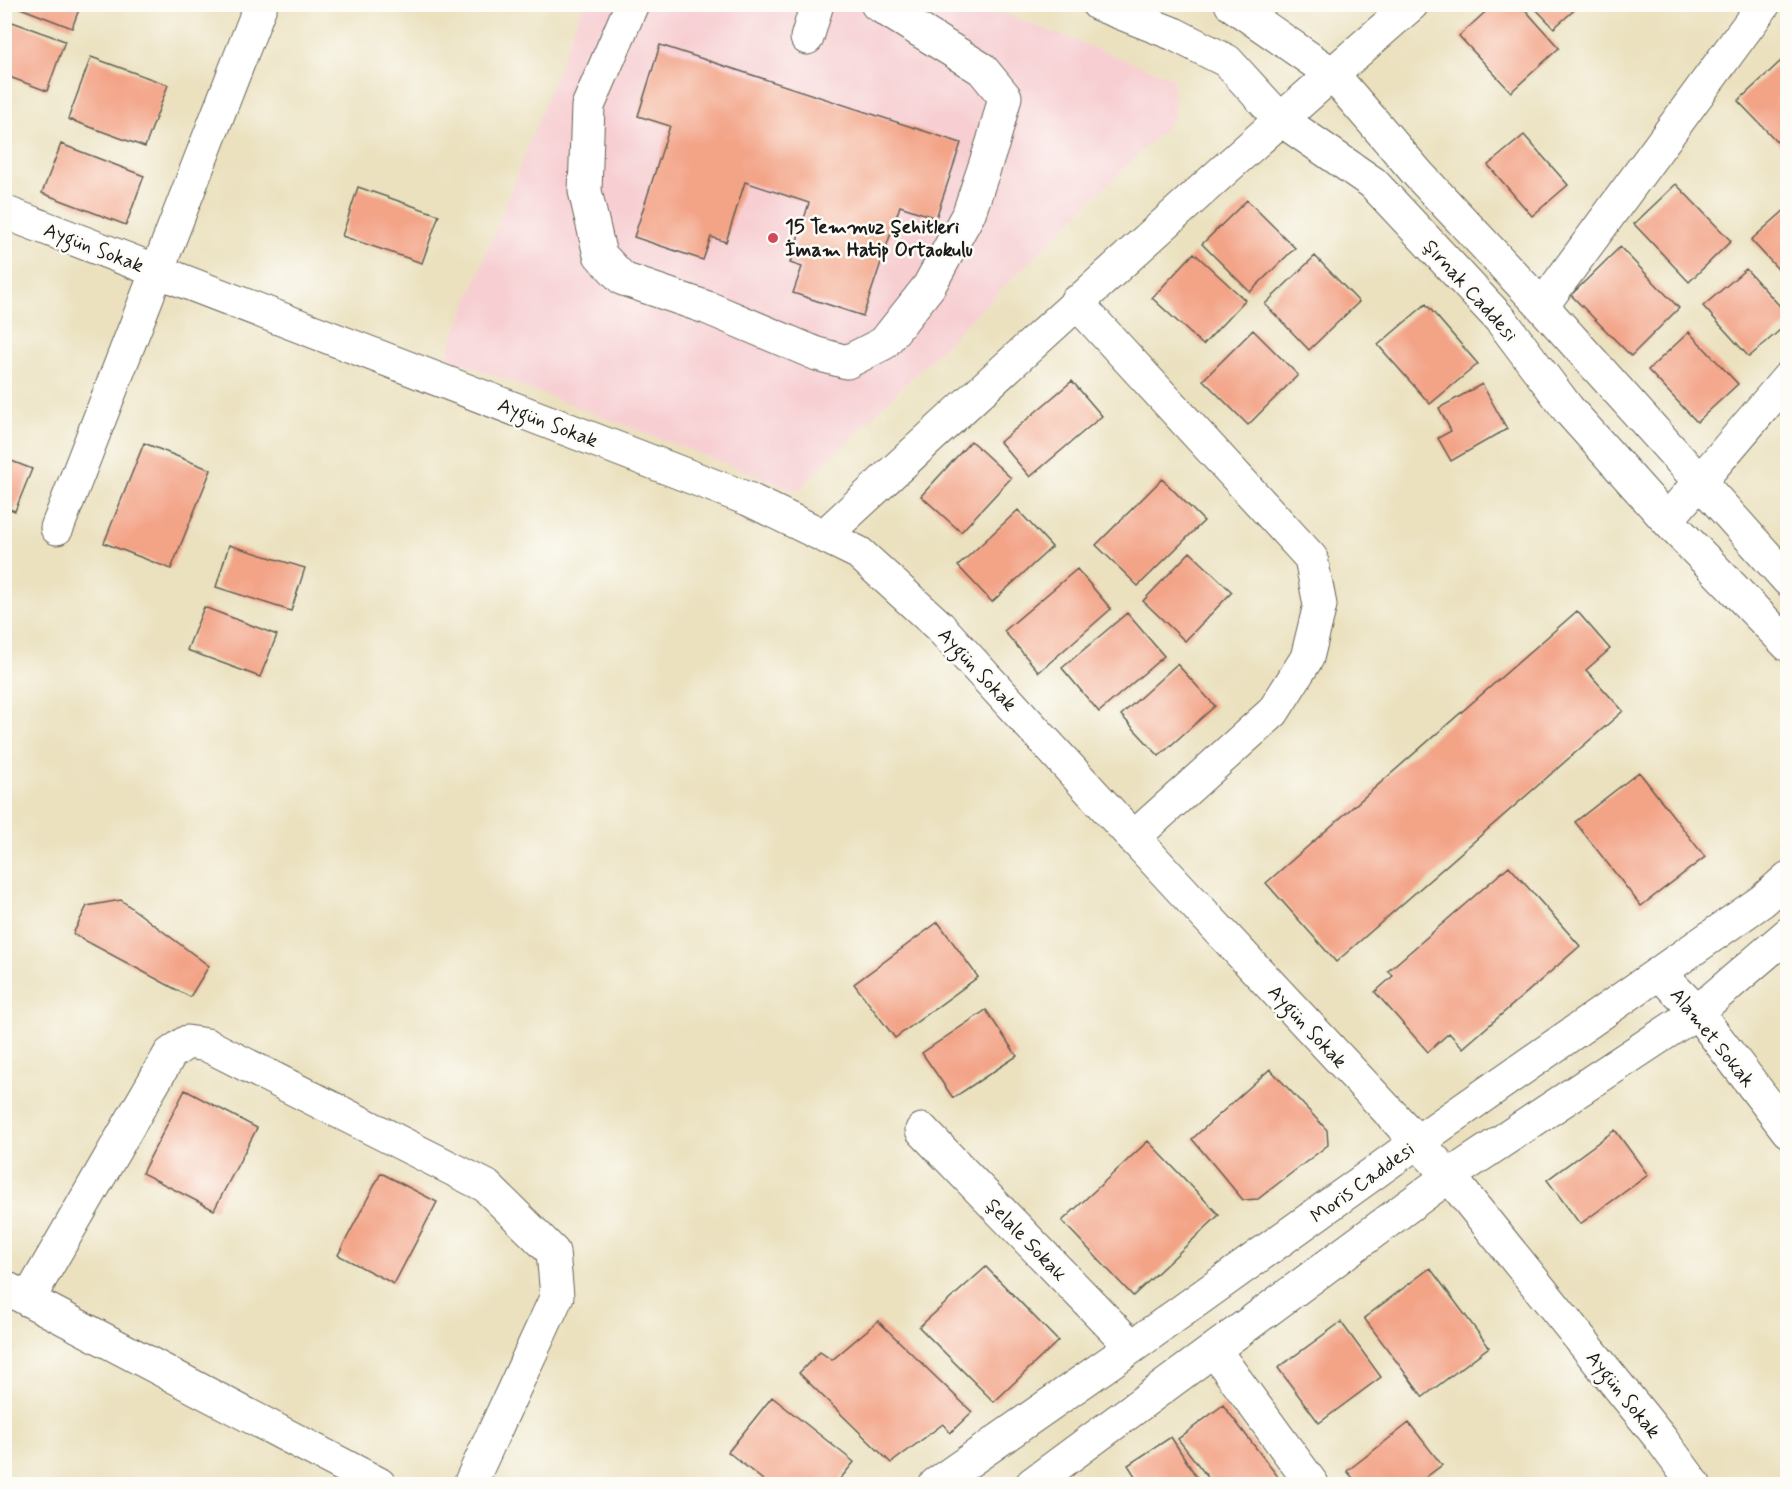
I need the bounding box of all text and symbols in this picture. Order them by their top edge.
place label: 15 Temmuz Şehitleri İmam Hatip Ortaokulu [785,214,973,264]
street label: Aygün Sokak [39,217,147,282]
marker: 15 Temmuz Şehitleri İmam Hatip Ortaokulu [766,231,780,245]
street label: Şırnak Caddesi [1417,234,1523,348]
street label: Aygün Sokak [493,392,601,457]
street label: Aygün Sokak [930,622,1023,719]
street label: Aygün Sokak [1260,979,1353,1076]
street label: Alamet Sokak [1663,982,1760,1094]
street label: Moris Caddesi [1305,1136,1421,1230]
street label: Şelale Sokak [979,1192,1073,1288]
street label: Aygün Sokak [1578,1346,1666,1446]

